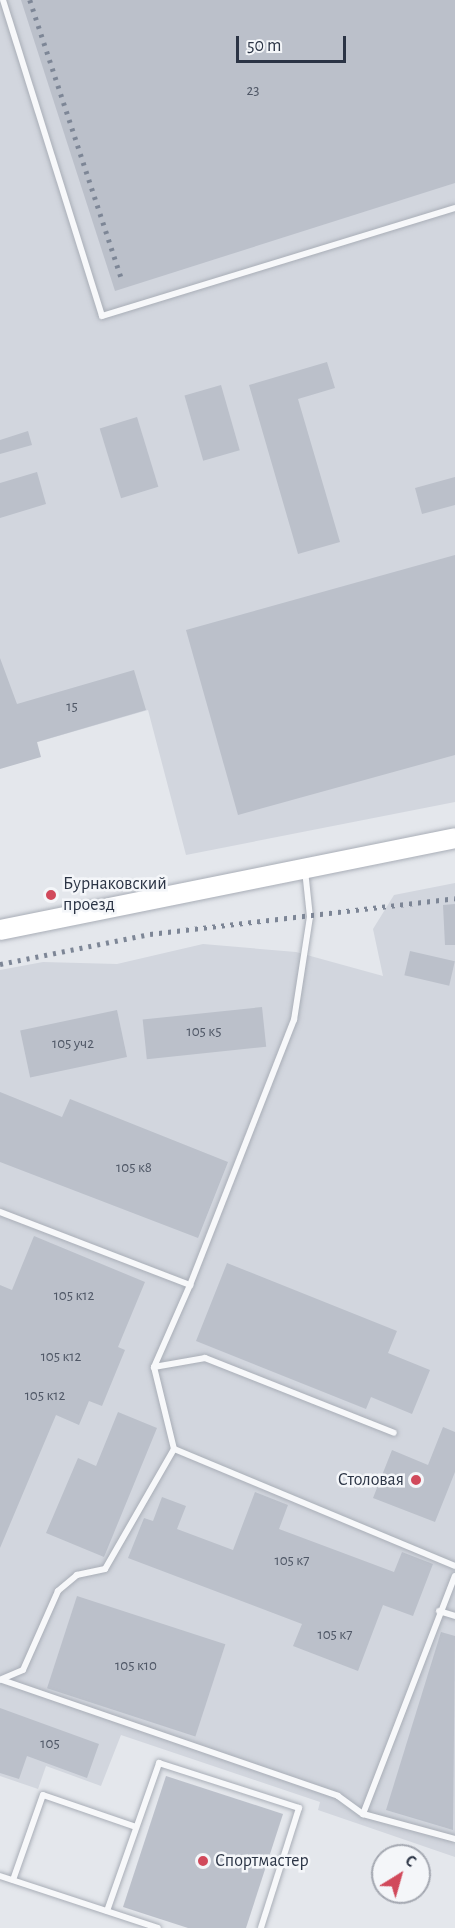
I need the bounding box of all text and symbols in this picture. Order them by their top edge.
scale bar [239,24,348,62]
text: 50 m [247,37,281,55]
house number: 23 [246,82,260,100]
house number: 15 [66,698,78,716]
place label: Бурнаковский проезд [63,874,167,916]
marker: Бурнаковский проезд [44,888,58,902]
house number: 105 к5 [187,1023,221,1041]
house number: 105 уч2 [52,1035,94,1053]
house number: 105 к8 [116,1159,152,1177]
house number: 105 к12 [54,1287,94,1305]
house number: 105 к12 [41,1348,81,1366]
house number: 105 к12 [25,1387,65,1405]
place label: Столовая [338,1469,404,1491]
marker: Столовая [409,1473,423,1487]
house number: 105 к7 [275,1552,309,1570]
house number: 105 к7 [318,1626,352,1644]
house number: 105 к10 [115,1657,157,1675]
house number: 105 [40,1735,60,1753]
north arrow [371,1844,431,1904]
place label: Спортмастер [215,1850,309,1872]
text: С [402,1852,419,1870]
marker: Спортмастер [196,1854,210,1868]

